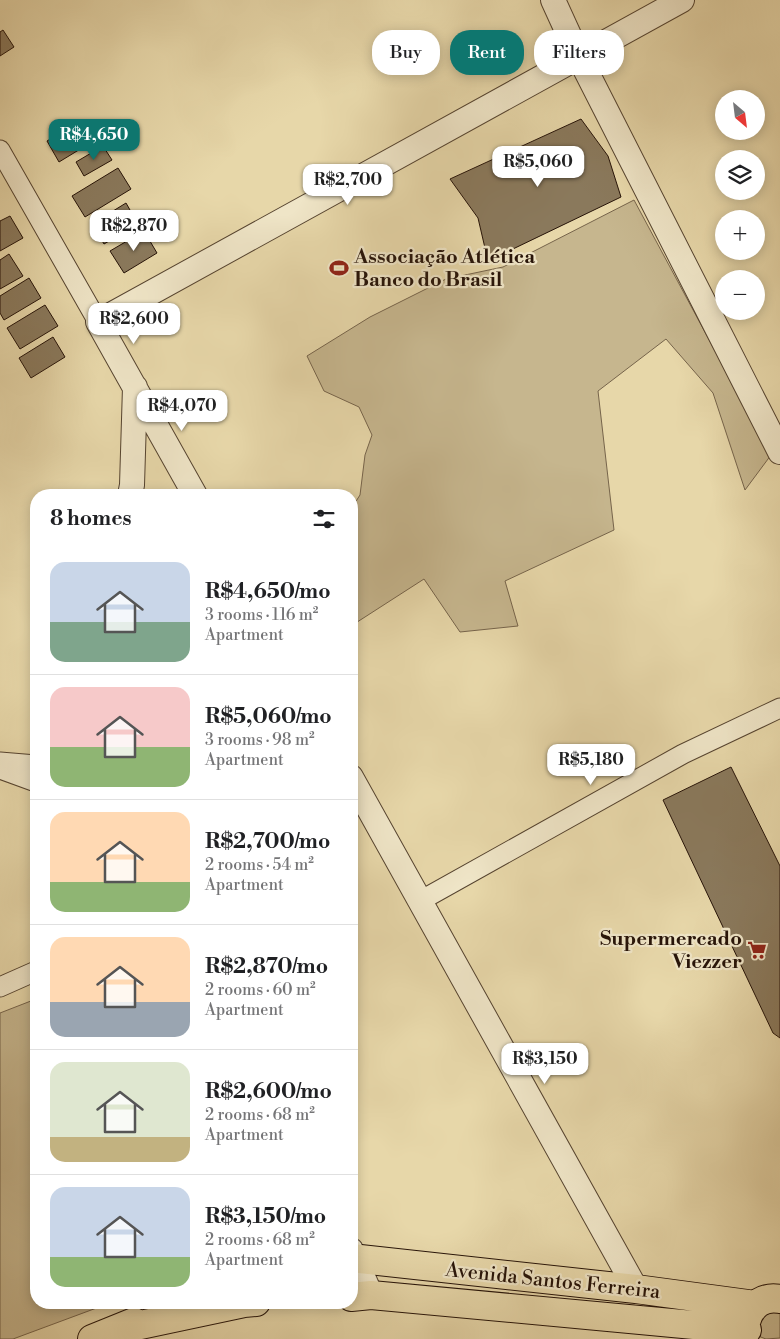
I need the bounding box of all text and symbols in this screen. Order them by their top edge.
chip: Buy [372,30,440,75]
chip: Rent [450,30,524,75]
chip: Filters [534,30,624,75]
north arrow [715,90,765,140]
map controls [715,90,765,320]
pin: R$4,650 [48,119,140,161]
text: R$4,650 [60,125,128,145]
pin: R$5,060 [492,146,584,188]
button: layers [715,150,765,200]
text: R$5,060 [503,152,573,172]
pin: R$2,700 [302,164,394,206]
text: R$2,700 [314,170,382,190]
pin: R$2,870 [88,210,180,252]
button: + [715,210,765,260]
text: R$2,870 [101,216,167,236]
place label: Associação Atlética Banco do Brasil [353,245,535,293]
sports icon: Associação Atlética Banco do Brasil [328,257,350,279]
button: − [715,270,765,320]
pin: R$2,600 [88,302,180,345]
text: R$2,600 [99,309,169,329]
pin: R$4,070 [136,390,228,432]
text: R$4,070 [147,396,217,416]
icon: filters [310,505,338,533]
text: 8 homes [50,506,132,532]
text: R$4,650/mo [205,579,331,605]
icon: home [90,582,150,642]
text: 3 rooms · 116 m² [205,605,318,625]
text: Apartment [205,625,284,645]
text: R$5,060/mo [205,704,332,730]
icon: home [90,707,150,767]
text: 3 rooms · 98 m² [205,730,315,750]
pin: R$5,180 [545,744,637,786]
text: Apartment [205,750,284,770]
text: R$5,180 [558,750,624,770]
text: R$2,700/mo [205,829,330,855]
icon: home [90,832,150,892]
text: 2 rooms · 54 m² [205,855,314,875]
text: Apartment [205,875,284,895]
place label: Supermercado Viezzer [600,927,742,975]
supermarket icon: Supermercado Viezzer [746,939,768,961]
text: R$2,870/mo [205,954,328,980]
icon: home [90,957,150,1017]
text: 2 rooms · 60 m² [205,980,316,1000]
text: Apartment [205,1000,284,1020]
pin: R$3,150 [499,1042,591,1085]
text: R$3,150 [512,1049,578,1069]
text: R$2,600/mo [205,1079,332,1105]
icon: home [90,1082,150,1142]
text: 2 rooms · 68 m² [205,1105,315,1125]
text: Apartment [205,1125,284,1145]
text: R$3,150/mo [205,1204,326,1230]
icon: home [90,1207,150,1267]
text: 2 rooms · 68 m² [205,1230,315,1250]
text: Apartment [205,1250,284,1270]
street label: Avenida Santos Ferreira [443,1258,662,1305]

